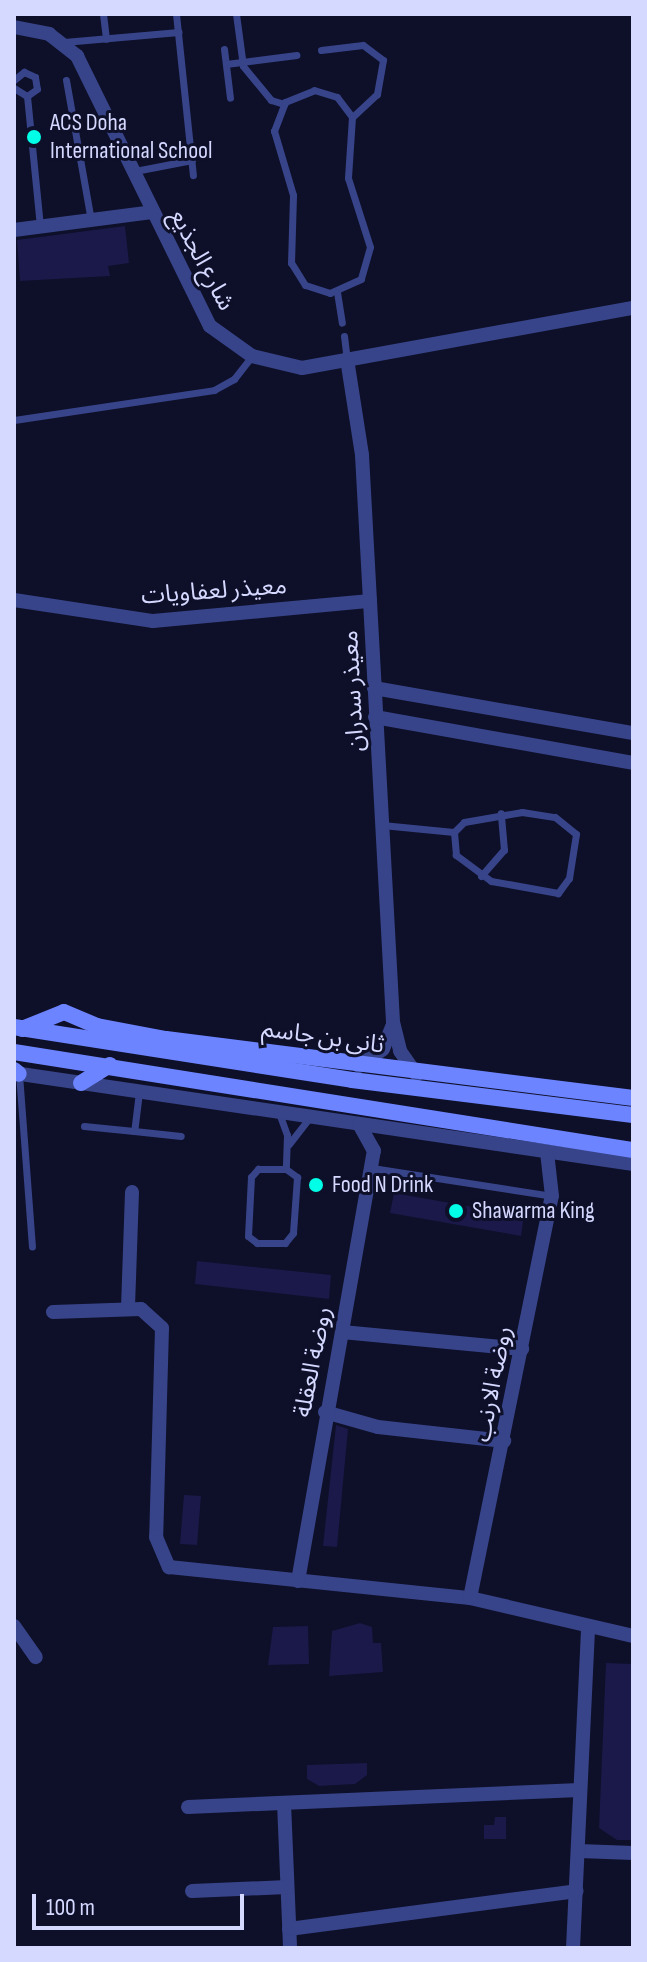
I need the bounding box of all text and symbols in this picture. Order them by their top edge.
place label: ACS Doha International School [50,109,213,165]
marker: ACS Doha International School [25,128,43,146]
street label: شارع الجذيع [163,204,241,316]
street label: معيذر لعفاويات [140,572,288,610]
street label: معيذر سدران [335,630,371,752]
street label: ثانى بن جاسم [260,1014,386,1060]
place label: Food N Drink [332,1171,433,1199]
marker: Food N Drink [307,1176,325,1194]
place label: Shawarma King [472,1197,595,1225]
marker: Shawarma King [447,1202,465,1220]
street label: روضة العقلة [288,1304,338,1420]
street label: روضة الارنب [468,1324,518,1444]
scale bar [36,1878,248,1928]
text: 100 m [46,1893,95,1922]

